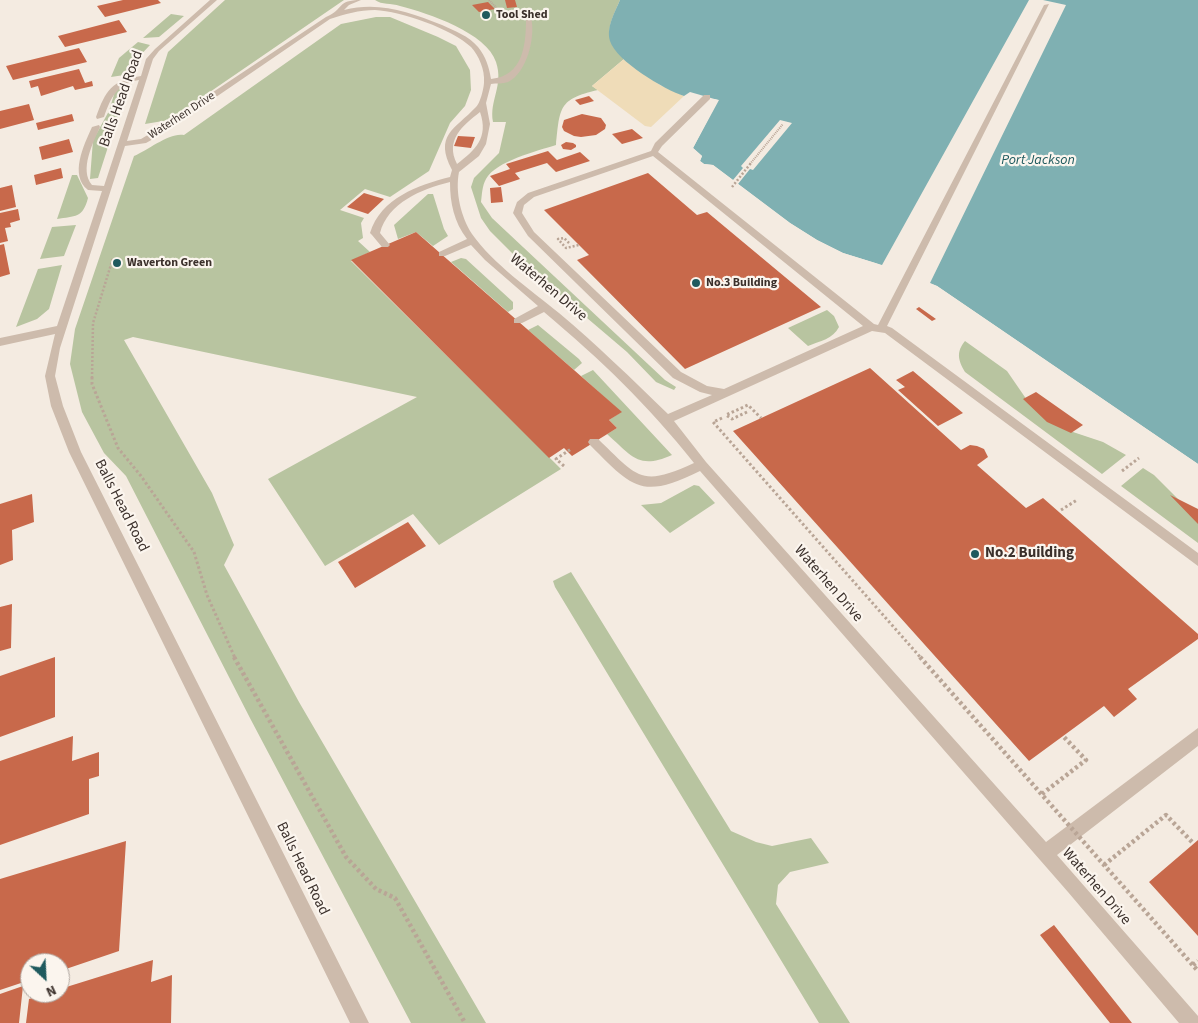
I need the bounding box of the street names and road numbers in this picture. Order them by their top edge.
street label: Balls Head Road [96,48,148,150]
street label: Waterhen Drive [146,89,218,143]
street label: Waterhen Drive [506,250,590,326]
street label: Balls Head Road [90,457,152,555]
street label: Waterhen Drive [790,542,866,626]
street label: Balls Head Road [272,819,332,919]
street label: Waterhen Drive [1058,845,1134,929]

